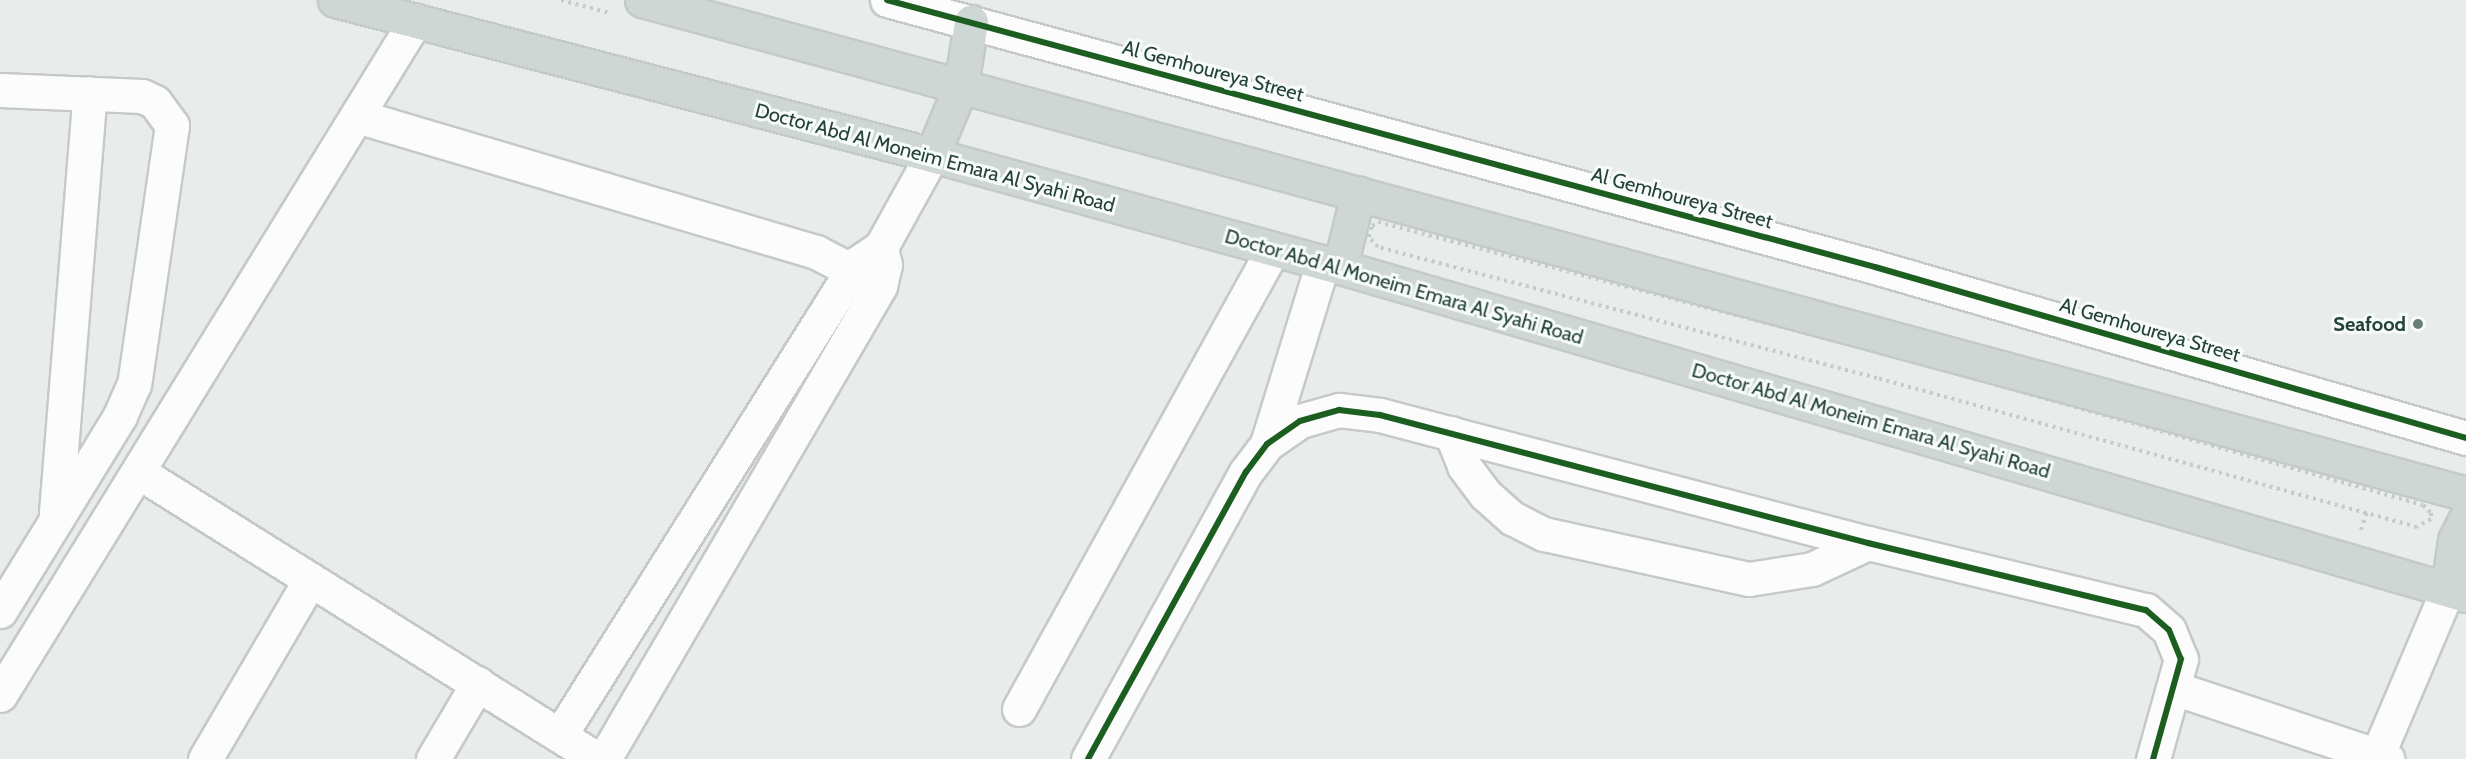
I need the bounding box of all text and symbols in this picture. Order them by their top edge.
street label: Al Gemhoureya Street [1120,35,1306,107]
street label: Doctor Abd Al Moneim Emara Al Syahi Road [752,98,1118,218]
street label: Al Gemhoureya Street [1589,162,1775,234]
street label: Doctor Abd Al Moneim Emara Al Syahi Road [1222,224,1586,350]
street label: Al Gemhoureya Street [2057,293,2243,367]
place label: Seafood [2333,312,2406,336]
marker: Seafood [2411,317,2425,331]
street label: Doctor Abd Al Moneim Emara Al Syahi Road [1689,358,2053,484]

